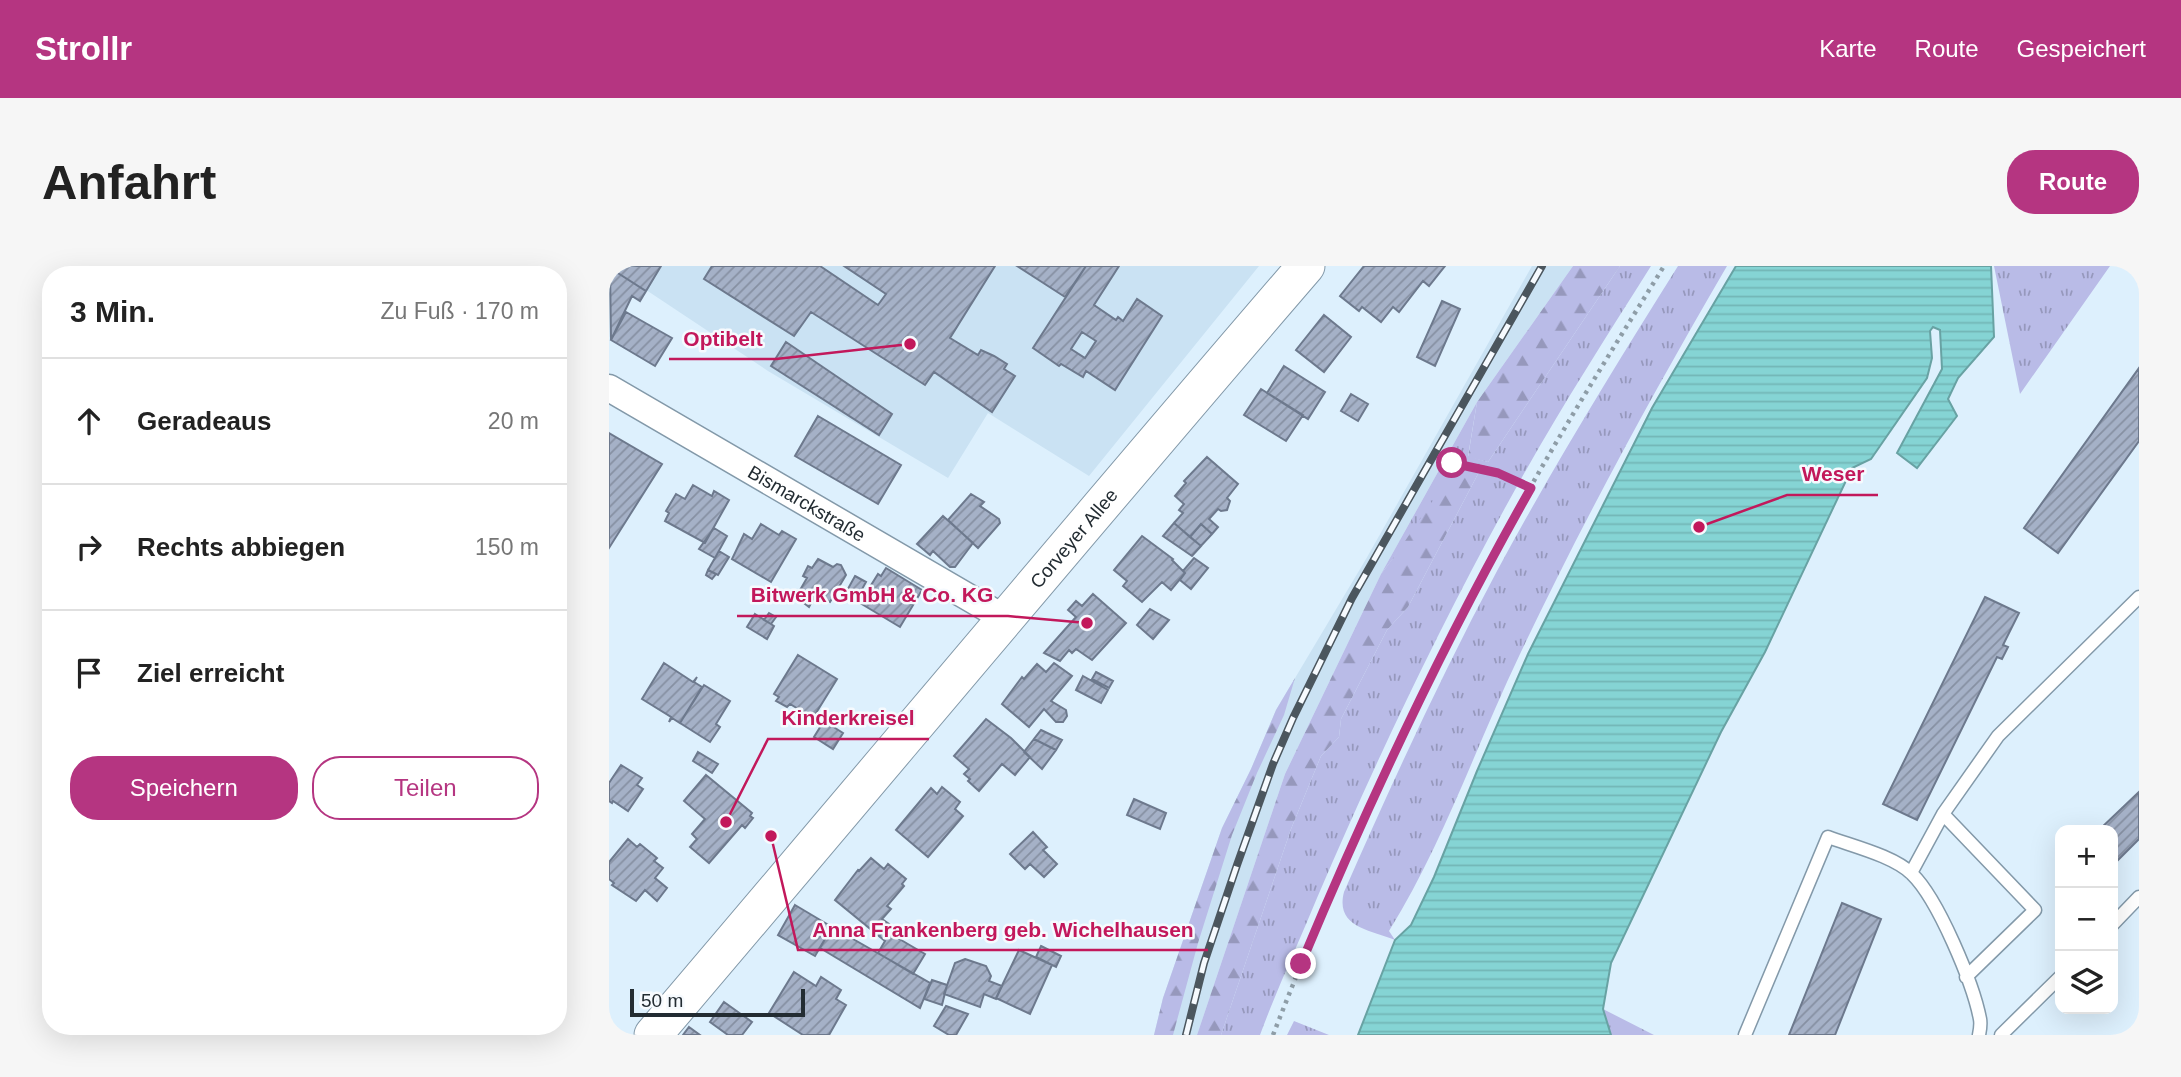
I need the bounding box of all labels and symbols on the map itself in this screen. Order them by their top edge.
callout: Optibelt [669,317,776,359]
text: Optibelt [683,327,763,350]
route start [1436,447,1467,478]
callout: Weser [1787,453,1878,495]
street label: Bismarckstraße [745,461,869,546]
text: Weser [1802,462,1864,485]
street label: Corveyer Allee [1026,484,1122,592]
callout: Bitwerk GmbH & Co. KG [737,574,1008,616]
text: Bitwerk GmbH & Co. KG [751,583,993,606]
callout: Kinderkreisel [768,697,929,739]
text: Kinderkreisel [781,706,915,729]
callout: Anna Frankenberg geb. Wichelhausen [798,908,1208,950]
text: Anna Frankenberg geb. Wichelhausen [812,918,1194,941]
route end [1285,948,1316,979]
scale bar [630,986,805,1018]

